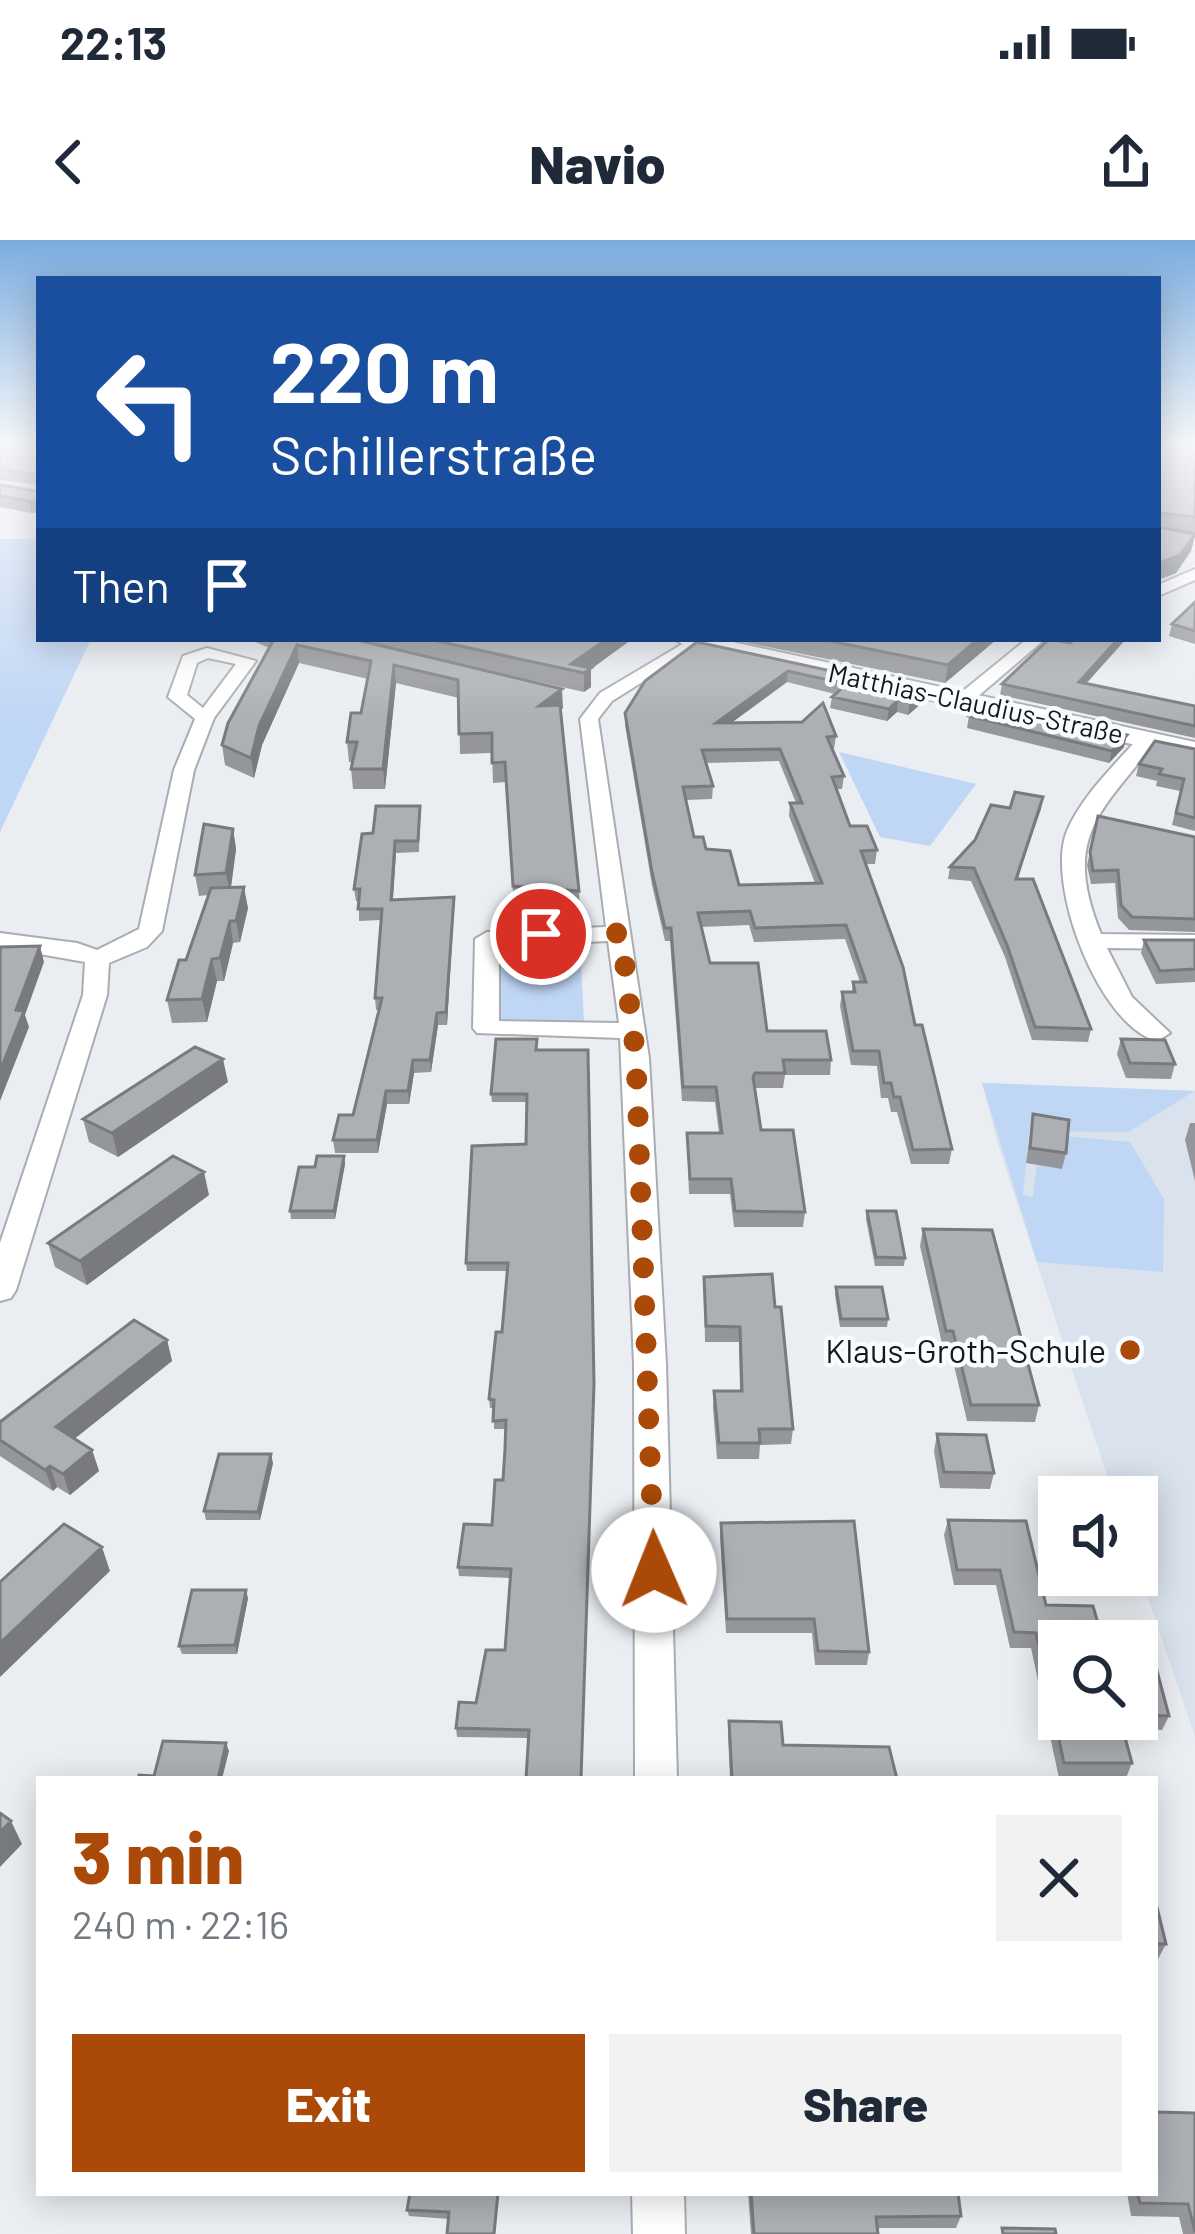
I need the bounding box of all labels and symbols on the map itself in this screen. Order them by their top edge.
street label: Matthias-Claudius-Straße [826,655,1126,749]
pin [490,883,592,985]
place label: Klaus-Groth-Schule [825,1330,1106,1370]
marker: Klaus-Groth-Schule [1117,1337,1143,1363]
position arrow [591,1507,717,1633]

